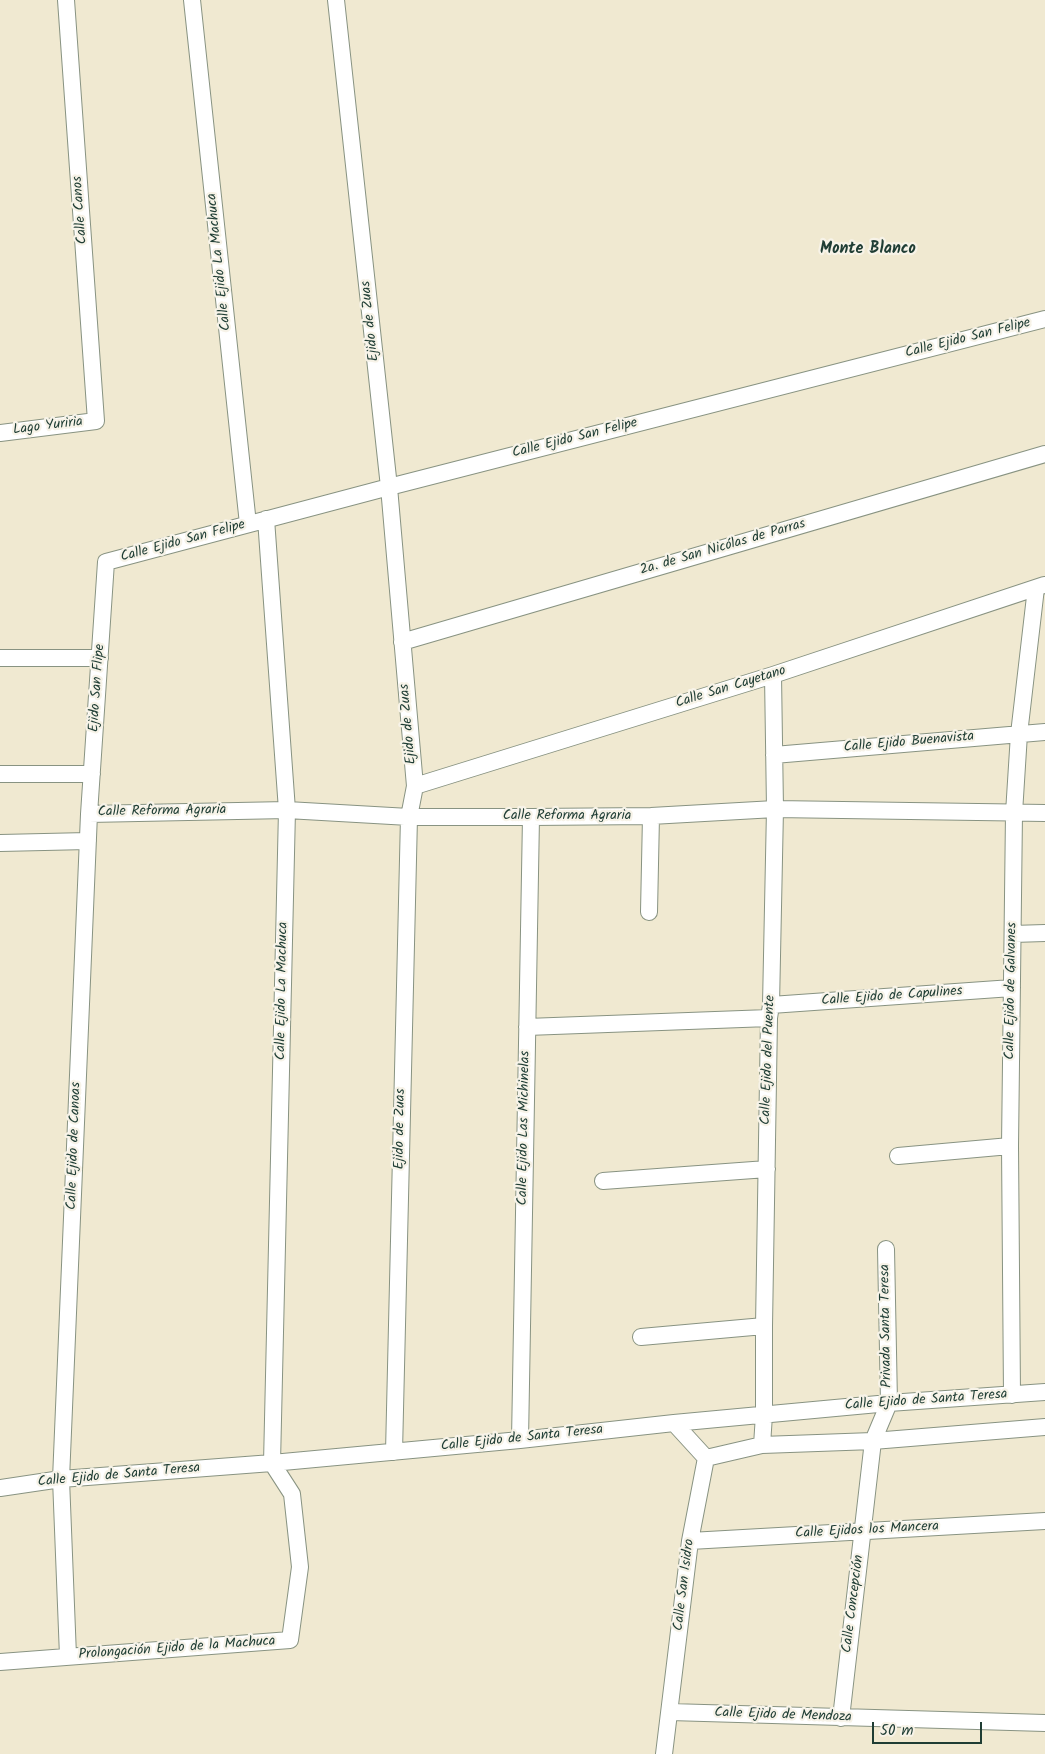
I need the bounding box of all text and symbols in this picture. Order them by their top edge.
street label: Calle Canos [70,175,92,245]
street label: Calle Ejido La Machuca [204,192,236,332]
district label: Monte Blanco [820,240,916,260]
street label: Ejido de Zuas [358,280,384,362]
street label: Calle Ejido San Felipe [904,315,1032,363]
street label: Lago Yuriria [12,414,84,440]
street label: Calle Ejido San Felipe [511,415,639,463]
street label: 2a. de San Nicólas de Parras [638,516,808,580]
street label: Calle Ejido San Felipe [119,517,247,567]
street label: Ejido San Flipe [87,643,109,733]
street label: Calle San Cayetano [674,663,788,713]
street label: Ejido de Zuas [397,683,421,765]
street label: Calle Ejido Buenavista [843,729,975,757]
street label: Calle Reforma Agraria [98,802,226,822]
street label: Calle Reforma Agraria [503,809,631,825]
street label: Calle Ejido La Machuca [273,922,293,1060]
street label: Calle Ejido de Galvanes [1002,922,1022,1060]
street label: Calle Ejido de Capulines [821,984,963,1010]
street label: Calle Ejido del Puente [758,995,780,1125]
street label: Calle Ejido Las Michinelas [515,1051,535,1205]
street label: Calle Ejido de Canoas [64,1082,86,1210]
street label: Ejido de Zuas [392,1088,410,1170]
street label: Privada Santa Teresa [878,1264,896,1388]
street label: Calle Ejido de Santa Teresa [844,1387,1008,1415]
street label: Calle Ejido de Santa Teresa [440,1422,604,1456]
street label: Calle Ejido de Santa Teresa [37,1461,201,1491]
street label: Calle Ejidos los Mancera [795,1519,939,1543]
street label: Calle San Isidro [671,1538,699,1632]
street label: Calle Concepción [840,1554,868,1654]
street label: Prolongación Ejido de la Machuca [78,1634,276,1664]
street label: Calle Ejido de Mendoza [714,1705,852,1727]
scale bar [875,1712,985,1744]
text: 50 m [880,1719,914,1743]

